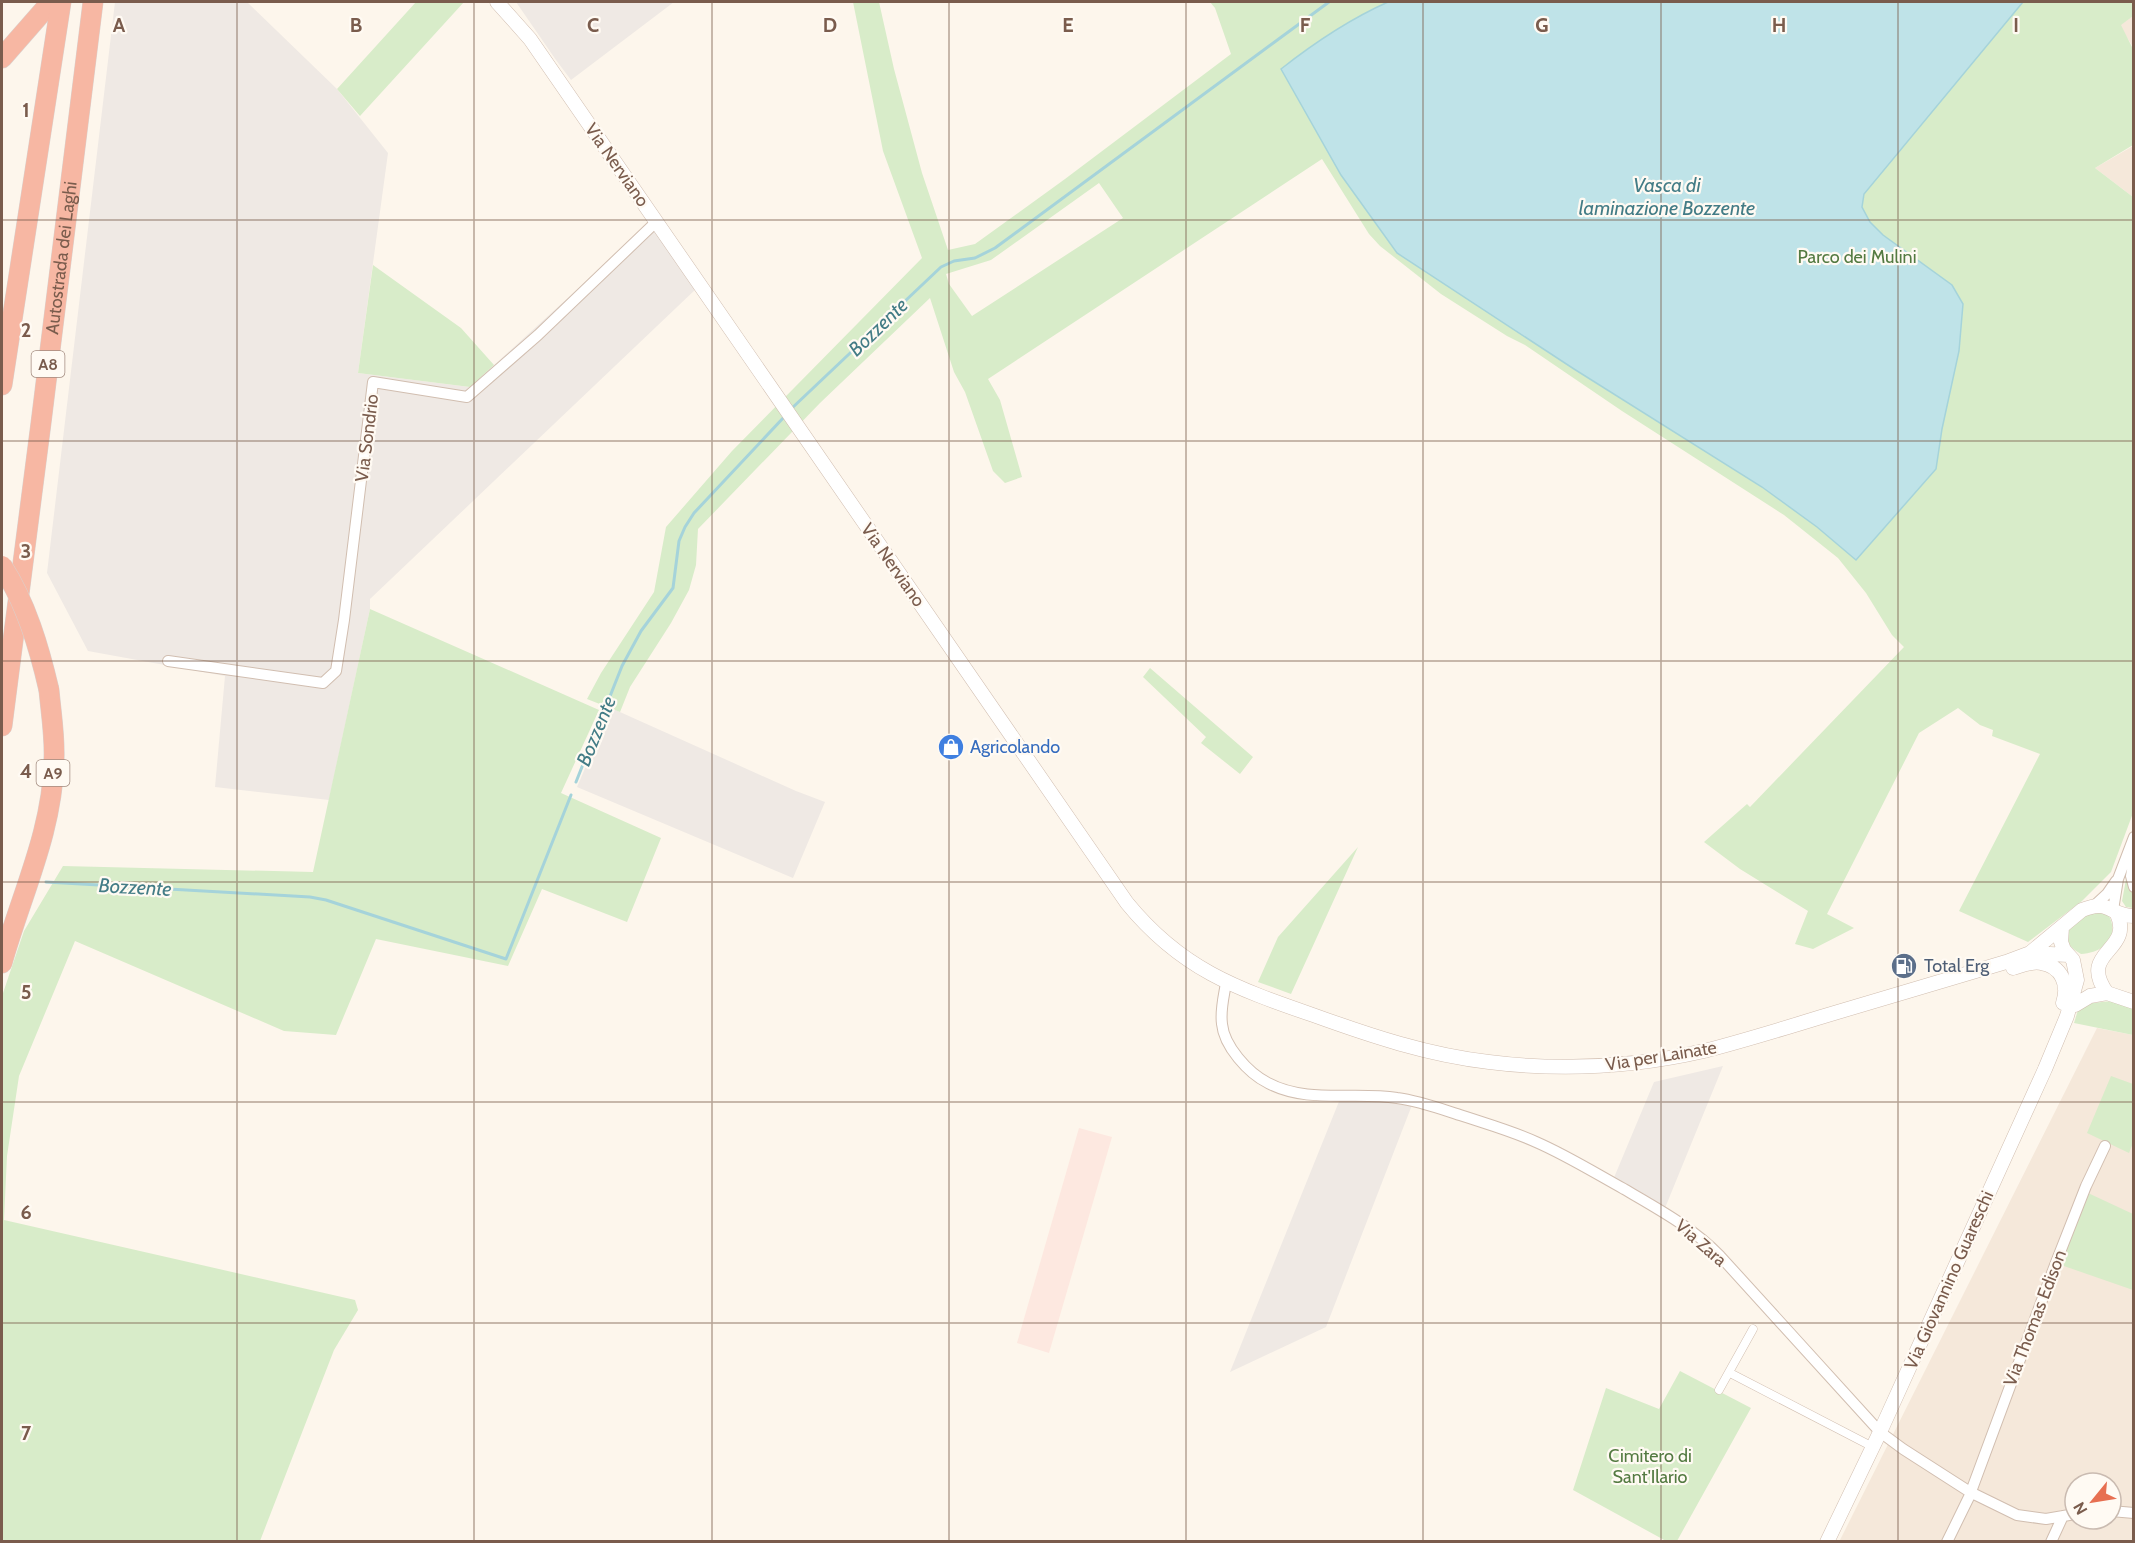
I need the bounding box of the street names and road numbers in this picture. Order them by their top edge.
street label: Via Nerviano [580,119,654,211]
street label: Autostrada dei Laghi [41,180,82,336]
road number: A8 [32,351,64,377]
street label: Via Sondrio [351,393,383,483]
street label: Via Nerviano [856,519,930,611]
road number: A9 [36,760,70,786]
street label: Via per Lainate [1604,1036,1718,1076]
street label: Via Giovannino Guareschi [1900,1187,1998,1373]
street label: Via Zara [1671,1215,1731,1271]
street label: Via Thomas Edison [1999,1247,2071,1389]

